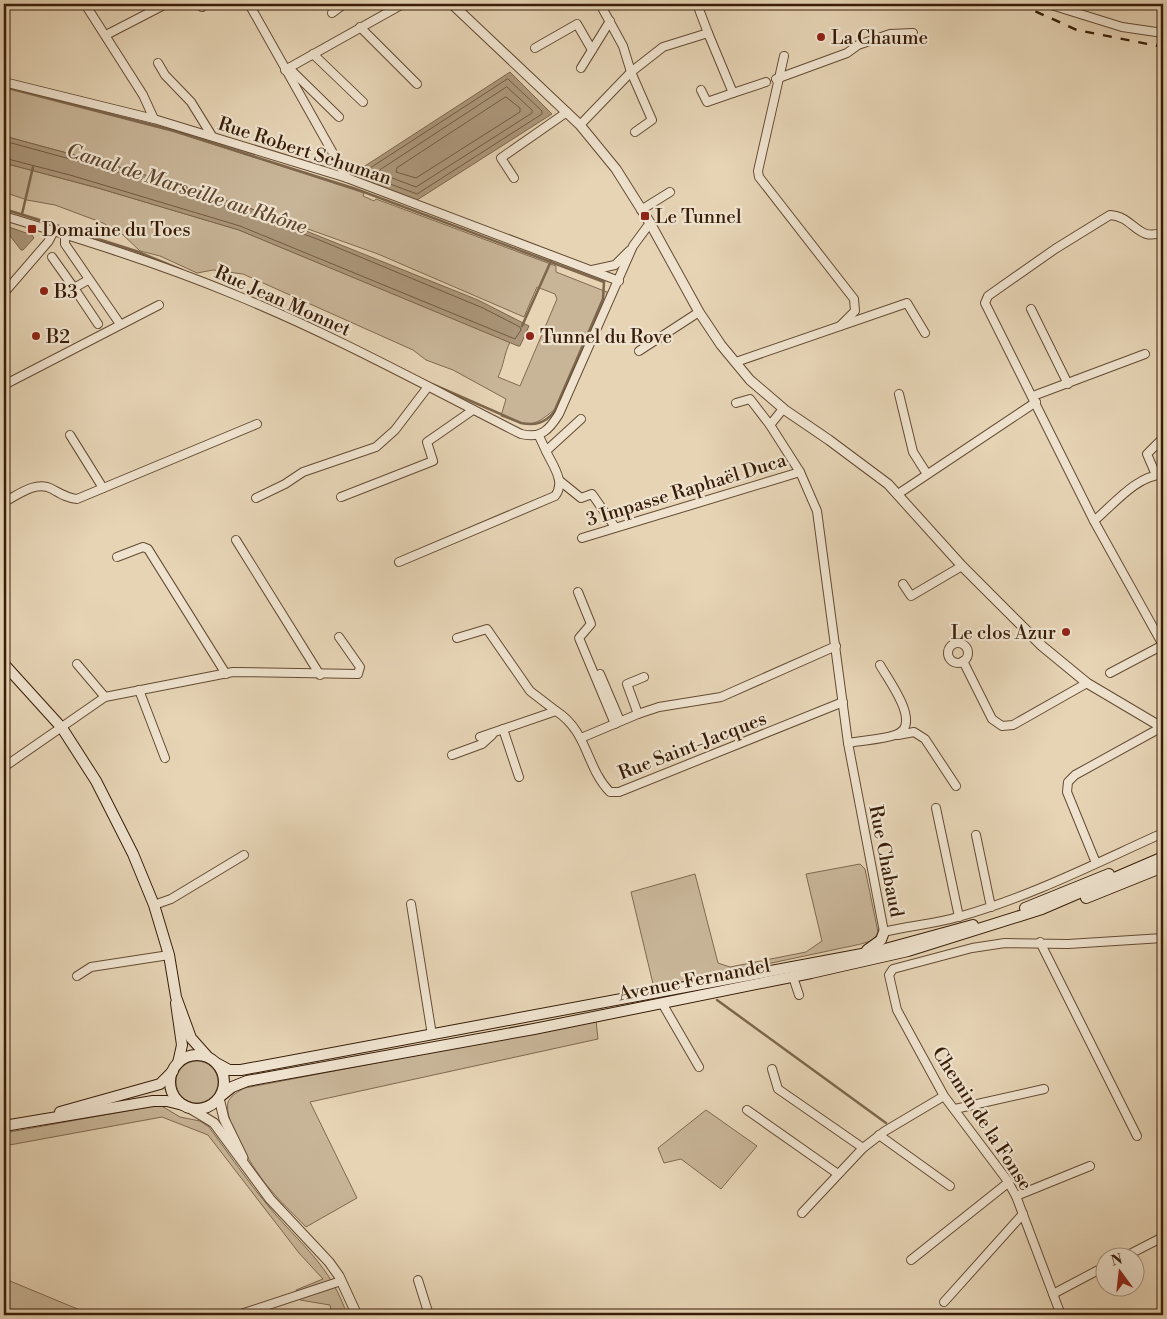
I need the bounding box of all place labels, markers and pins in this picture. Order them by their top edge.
place label: La Chaume [831,26,928,50]
marker: La Chaume [815,31,827,43]
place label: Le Tunnel [655,205,742,229]
marker: Le Tunnel [639,210,651,222]
place label: Domaine du Toes [42,218,191,242]
marker: Domaine du Toes [26,223,38,235]
place label: B3 [53,280,78,304]
marker: B3 [38,285,50,297]
place label: B2 [45,325,70,349]
place label: Tunnel du Rove [540,325,672,349]
marker: B2 [30,330,42,342]
marker: Tunnel du Rove [524,330,536,342]
place label: Le clos Azur [951,621,1056,645]
marker: Le clos Azur [1060,626,1072,638]

